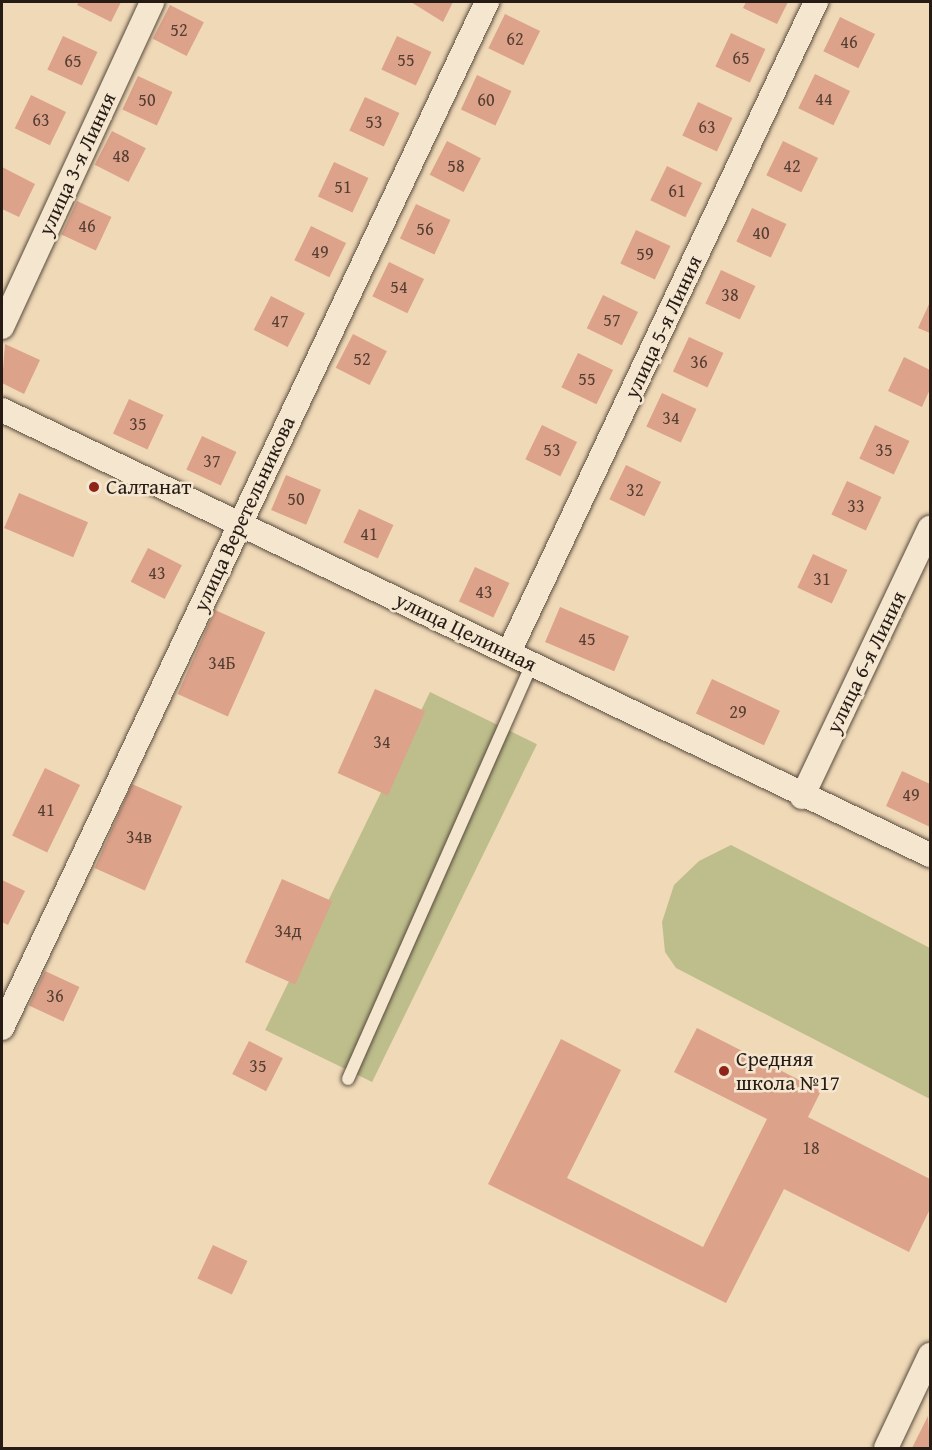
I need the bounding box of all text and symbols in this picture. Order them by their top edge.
house number: 52 [170,19,188,41]
house number: 62 [506,28,524,50]
house number: 46 [840,31,858,53]
house number: 65 [732,47,750,69]
house number: 55 [397,49,415,71]
house number: 65 [64,50,82,72]
street label: улица 3-я Линия [33,88,121,240]
house number: 44 [815,88,833,110]
house number: 50 [138,89,156,111]
house number: 60 [477,89,495,111]
house number: 63 [32,109,50,131]
house number: 53 [365,111,383,133]
house number: 63 [698,116,716,138]
house number: 48 [112,145,130,167]
house number: 58 [447,155,465,177]
house number: 42 [783,155,801,177]
house number: 51 [334,176,352,198]
house number: 61 [668,180,686,202]
house number: 46 [78,215,96,237]
house number: 56 [416,218,434,240]
house number: 40 [752,222,770,244]
house number: 49 [311,241,329,263]
house number: 59 [636,243,654,265]
street label: улица 5-я Линия [619,251,707,403]
house number: 54 [390,276,408,298]
house number: 38 [721,284,739,306]
house number: 57 [603,309,621,331]
house number: 47 [271,310,289,332]
house number: 52 [353,348,371,370]
house number: 36 [690,351,708,373]
house number: 55 [578,368,596,390]
house number: 34 [662,407,680,429]
street label: улица Веретельникова [188,412,300,616]
house number: 35 [129,413,147,435]
house number: 53 [543,439,561,461]
house number: 35 [875,439,893,461]
house number: 37 [203,450,221,472]
place label: Салтанат [106,474,191,500]
house number: 32 [626,479,644,501]
marker: Салтанат [87,480,101,494]
house number: 50 [287,488,305,510]
house number: 33 [847,495,865,517]
house number: 41 [360,523,378,545]
house number: 43 [148,562,166,584]
house number: 31 [813,568,831,590]
house number: 43 [475,581,493,603]
street label: улица Целинная [391,587,541,677]
street label: улица 6-я Линия [821,587,911,737]
house number: 45 [578,628,596,650]
house number: 34Б [208,652,236,674]
house number: 29 [729,701,747,723]
house number: 34 [373,731,391,753]
house number: 49 [902,784,920,806]
house number: 41 [37,799,55,821]
house number: 34в [126,826,152,848]
house number: 34д [274,920,302,942]
house number: 36 [46,985,64,1007]
place label: Средняя школа №17 [736,1046,840,1096]
house number: 35 [249,1055,267,1077]
marker: Средняя школа №17 [717,1064,731,1078]
house number: 18 [802,1137,820,1159]

